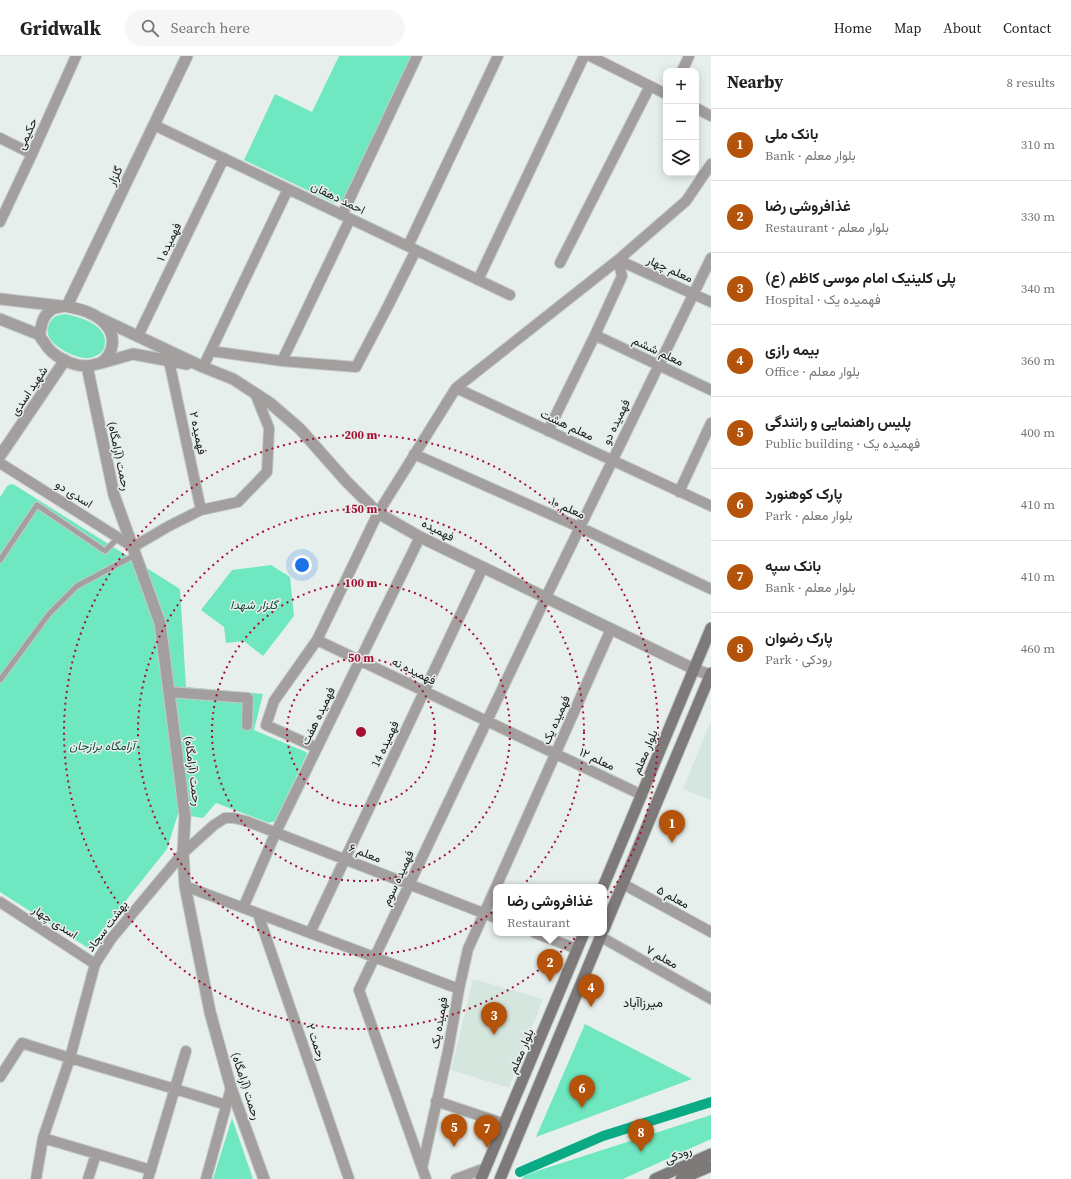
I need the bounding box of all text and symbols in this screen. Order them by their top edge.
search box [125,10,405,46]
text: Gridwalk [20,15,101,41]
icon: search [139,17,161,39]
text: Search here [171,17,250,38]
text: Home [834,18,872,38]
text: Map [894,18,921,38]
text: About [943,18,981,38]
text: Contact [1003,18,1051,38]
map controls [663,68,699,176]
button: + [663,68,699,104]
text: Nearby [727,70,783,94]
text: 8 results [1007,74,1055,91]
button: − [663,104,699,140]
street label: حکیمی [13,116,41,152]
text: بانک ملی [765,123,818,144]
text: 1 [736,136,744,153]
text: 310 m [1021,136,1055,153]
button: layers [663,140,699,176]
text: Bank · بلوار معلم [765,147,856,164]
street label: گلزار [103,164,127,189]
street label: احمد دهقان [308,178,368,218]
text: غذافروشی رضا [765,195,851,216]
text: 2 [736,208,744,225]
text: 330 m [1021,208,1055,225]
text: Restaurant · بلوار معلم [765,219,889,236]
street label: فهمیده ۱ [153,220,185,264]
street label: معلم چهار [644,251,696,286]
text: پلی کلینیک امام موسی کاظم (ع) [765,267,956,288]
text: 3 [736,280,744,297]
text: 340 m [1021,280,1055,297]
text: Hospital · فهمیده یک [765,291,881,308]
street label: معلم ششم [630,332,686,370]
text: بیمه رازی [765,339,819,360]
text: 4 [736,352,744,369]
text: 360 m [1021,352,1055,369]
street label: شهید اسدی [7,363,51,419]
text: Office · بلوار معلم [765,363,860,380]
street label: فهمیده دو [598,397,634,447]
street label: معلم هشت [538,406,596,444]
street label: فهمیده ۲ [186,410,210,456]
text: پلیس راهنمایی و رانندگی [765,411,911,432]
street label: رحمت (آرامگاه) [104,420,134,492]
text: 5 [736,424,744,441]
text: 400 m [1021,424,1055,441]
text: 200 m [345,427,378,443]
text: Public building · فهمیده یک [765,435,920,452]
street label: اسدی دو [52,476,96,512]
text: پارک کوهنورد [765,483,842,504]
street label: معلم ۱۰ [548,493,588,523]
text: 6 [736,496,744,513]
text: 410 m [1021,496,1055,513]
text: 150 m [345,501,378,517]
text: Park · بلوار معلم [765,507,853,524]
street label: فهمیده [419,515,457,545]
your location [292,555,312,575]
text: بانک سپه [765,555,821,576]
text: 7 [736,568,744,585]
text: 410 m [1021,568,1055,585]
text: 100 m [345,575,378,591]
text: Bank · بلوار معلم [765,579,856,596]
park label: گلزار شهدا [230,597,280,613]
text: پارک رضوان [765,627,833,648]
text: 8 [736,640,744,657]
text: 460 m [1021,640,1055,657]
text: 50 m [348,650,374,666]
text: Park · رودکی [765,651,832,668]
street label: فهمیده نه [389,653,439,689]
street label: فهمیده هفت [297,684,339,748]
street label: فهمیده یک [538,693,574,747]
street label: فهمیده 14 [367,718,403,770]
centre of rings [354,725,368,739]
street label: بلوار معلم [628,727,662,777]
street label: رحمت (آرامگاه) [181,735,205,807]
park label: آرامگاه برازجان [69,738,138,754]
street label: معلم ۱۲ [577,744,617,774]
pin: 1 [659,810,685,843]
street label: معلم ۶ [347,840,383,866]
street label: فهمیده سوم [378,848,418,908]
street label: معلم ۵ [654,882,692,912]
popup [493,884,607,936]
text: غذافروشی رضا [507,890,593,911]
street label: بهشت سجاد [83,897,131,955]
street label: اسدی چهار [28,901,81,943]
text: Restaurant [507,914,570,931]
street label: معلم ۷ [643,942,681,972]
pin: 2 [537,949,563,982]
pin: 4 [578,974,604,1007]
district label: میرزاآباد [623,994,663,1011]
street label: فهمیده یک [427,996,451,1050]
pin: 3 [481,1002,507,1035]
street label: رحمت ۲ [302,1021,330,1063]
street label: بلوار معلم [504,1026,538,1076]
street label: رحمت (آرامگاه) [228,1050,264,1122]
pin: 6 [569,1075,595,1108]
pin: 5 [441,1114,467,1147]
pin: 7 [474,1115,500,1148]
pin: 8 [628,1119,654,1152]
street label: رودکی [662,1142,694,1168]

